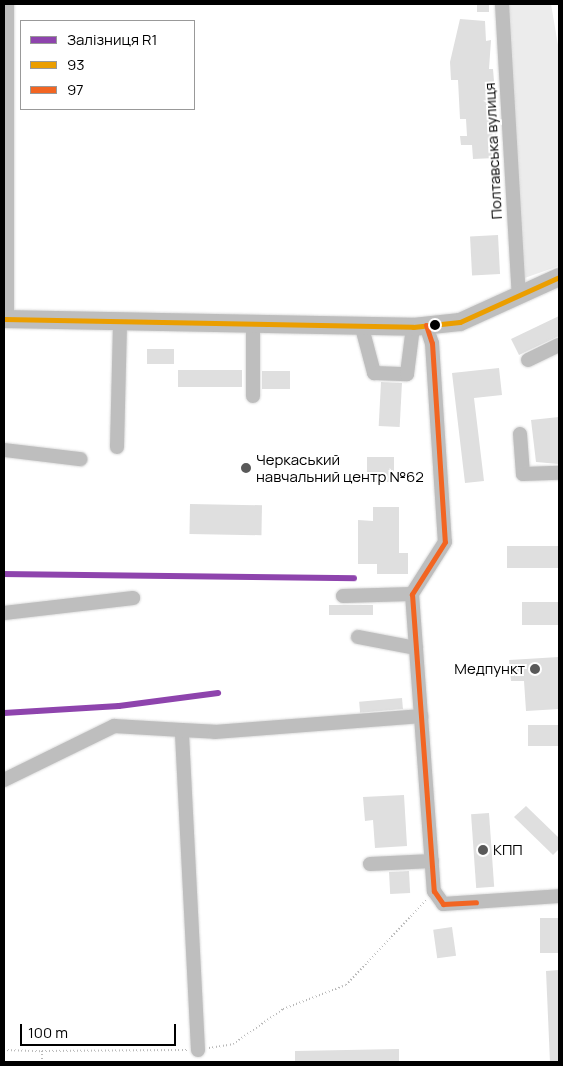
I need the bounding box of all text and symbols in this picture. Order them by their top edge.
legend [20,20,195,110]
text: Залізниця R1 [67,29,157,50]
text: 93 [67,54,85,75]
text: 97 [67,79,84,100]
street label: Полтавська вулиця [480,82,506,220]
unlabelled marker [430,320,440,330]
place label: Черкаський навчальний центр №62 [256,450,424,485]
marker: Черкаський навчальний центр №62 [240,462,252,474]
place label: Медпункт [454,660,525,678]
marker: Медпункт [529,663,541,675]
place label: КПП [493,841,523,859]
marker: КПП [477,844,489,856]
scale bar [22,1014,179,1046]
text: 100 m [28,1022,68,1043]

